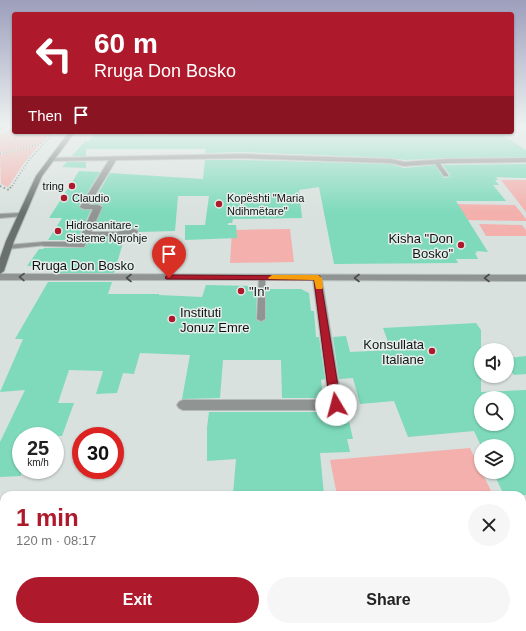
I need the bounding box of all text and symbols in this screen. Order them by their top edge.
icon: left [28,28,80,80]
text: 60 m [94,28,158,59]
text: Rruga Don Bosko [94,61,236,81]
icon: arrive [70,104,92,126]
text: Then [28,107,62,124]
place label: tring [43,180,64,192]
marker: tring [67,181,77,191]
place label: Claudio [72,192,109,204]
place label: Kopështi "Maria Ndihmëtare" [227,192,305,217]
marker: Claudio [59,193,69,203]
marker: Kopështi "Maria Ndihmëtare" [214,199,224,209]
place label: Hidrosanitare - Sisteme Ngrohje [66,219,147,244]
marker: Hidrosanitare - Sisteme Ngrohje [53,226,63,236]
place label: Kisha "Don Bosko" [388,231,453,261]
pin [152,237,186,278]
marker: Kisha "Don Bosko" [456,240,466,250]
icon: arrive [158,243,180,265]
street label: Rruga Don Bosko [32,258,134,273]
one-way arrow [19,273,25,281]
one-way arrow [126,274,132,282]
one-way arrow [354,274,360,282]
one-way arrow [484,274,490,282]
place label: "In" [249,284,269,299]
marker: "In" [236,286,246,296]
place label: Instituti Jonuz Emre [180,305,249,335]
marker: Instituti Jonuz Emre [167,314,177,324]
place label: Konsullata Italiane [363,337,425,367]
map controls [474,343,514,479]
button: sound [474,343,514,383]
marker: Konsullata Italiane [427,346,437,356]
position arrow [315,384,357,426]
button: search [474,391,514,431]
speed limit sign: 30 [72,427,124,479]
text: 25 [27,437,49,459]
button: layers [474,439,514,479]
text: km/h [27,457,49,468]
text: 1 min [16,504,79,531]
button: close [468,504,510,546]
text: 120 m · 08:17 [16,533,96,548]
button: Exit [16,577,259,623]
button: Share [267,577,510,623]

